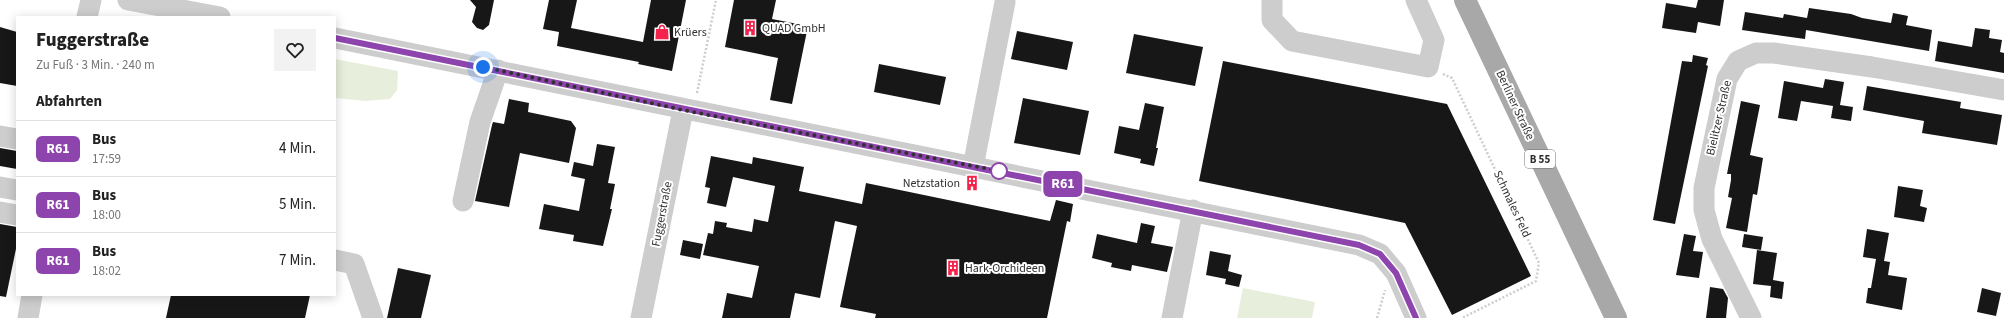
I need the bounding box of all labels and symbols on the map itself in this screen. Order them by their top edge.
building icon: QUAD GmbH [741,19,759,37]
place label: QUAD GmbH [762,20,826,37]
shop icon: Krüers [653,23,671,41]
place label: Krüers [674,24,707,41]
your location [473,57,493,77]
street label: Berliner Straße [1491,67,1539,143]
street label: Bielitzer Straße [1702,79,1736,157]
road number: B 55 [1525,150,1555,168]
unlabelled marker [990,162,1008,180]
street label: Schmales Feld [1489,168,1535,240]
line badge: R61 [1040,171,1086,197]
building icon: Netzstation [963,174,981,192]
place label: Netzstation [903,175,960,192]
street label: Fuggerstraße [647,180,677,248]
building icon: Hark-Orchideen [944,259,962,277]
place label: Hark-Orchideen [965,260,1044,277]

